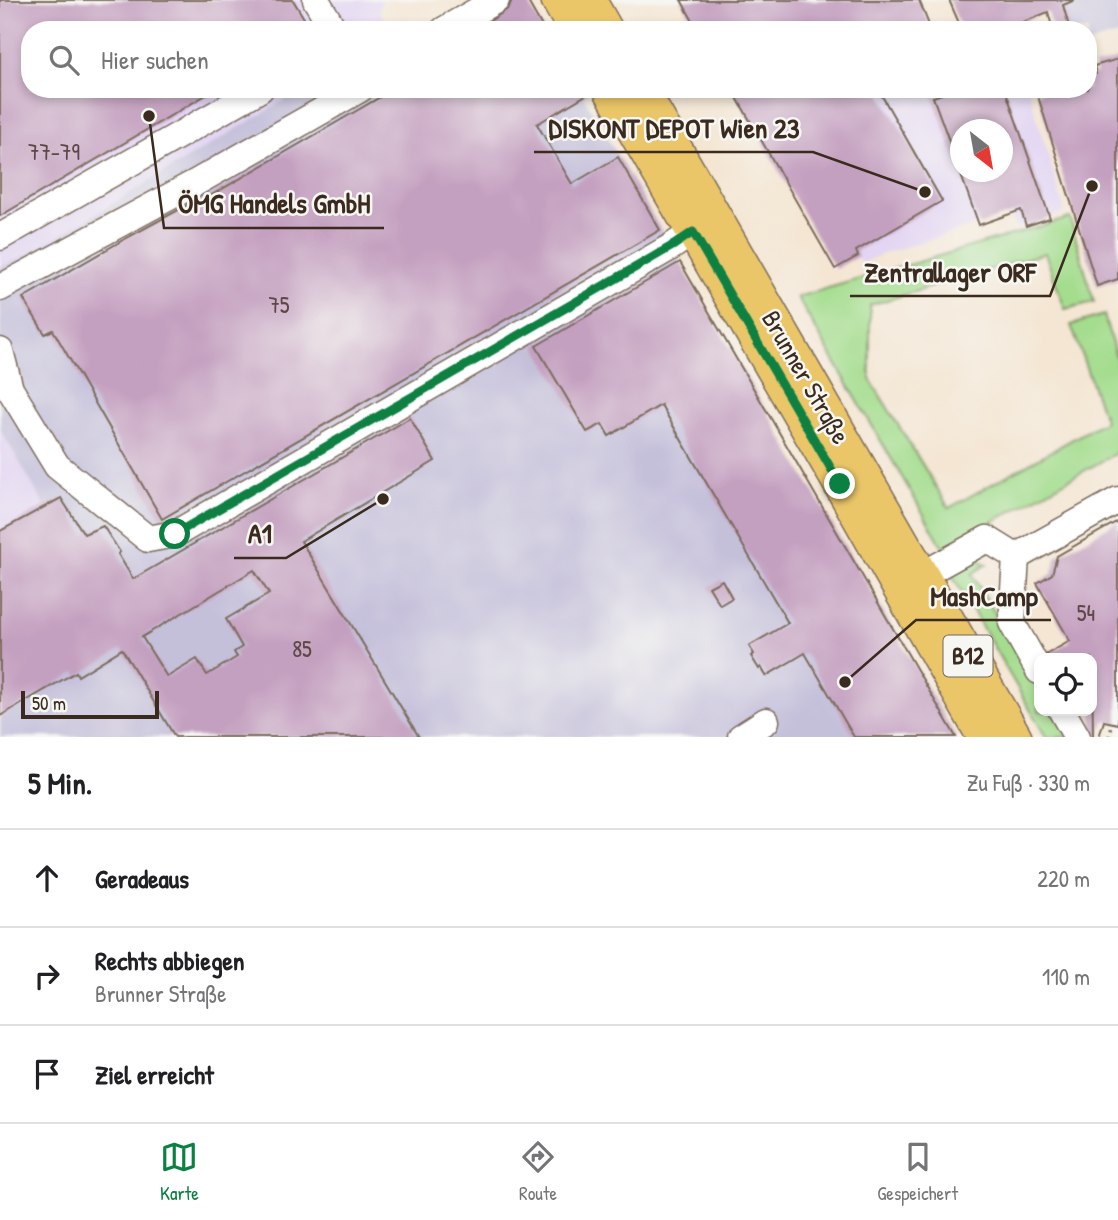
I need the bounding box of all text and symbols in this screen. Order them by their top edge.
search box [21,21,1097,98]
icon: search [45,41,83,79]
text: Hier suchen [101,42,209,77]
callout: DISKONT DEPOT Wien 23 [534,103,813,152]
text: DISKONT DEPOT Wien 23 [548,109,800,147]
north arrow [950,119,1013,182]
house number: 77-79 [28,136,80,167]
callout: ÖMG Handels GmbH [164,179,384,228]
text: ÖMG Handels GmbH [178,184,370,222]
callout: Zentrallager ORF [850,247,1050,296]
text: Zentrallager ORF [864,253,1038,292]
house number: 75 [268,289,290,320]
street label: Brunner Straße [754,304,859,450]
route end [824,468,855,499]
callout: A1 [234,509,286,558]
text: A1 [248,514,272,552]
route start [159,518,190,549]
callout: MashCamp [916,571,1051,620]
text: MashCamp [930,577,1039,616]
house number: 54 [1077,597,1095,628]
house number: 85 [292,633,312,664]
road number: B12 [944,636,992,676]
map controls [1034,653,1097,716]
button: locate [1034,653,1097,716]
scale bar [21,688,159,720]
text: 50 m [32,690,66,716]
text: 5 Min. [28,763,92,803]
text: Zu Fuß · 330 m [967,767,1090,798]
icon: ahead [28,859,66,897]
text: Geradeaus [95,861,189,896]
text: 220 m [1037,863,1090,894]
text: Rechts abbiegen [95,943,245,978]
icon: right [28,957,66,995]
text: 110 m [1042,961,1090,992]
text: Brunner Straße [95,978,226,1009]
icon: arrive [28,1055,66,1093]
text: Ziel erreicht [95,1057,214,1092]
tab: Karte [160,1138,199,1206]
tab: Route [519,1138,557,1206]
tab: Gespeichert [877,1138,958,1206]

